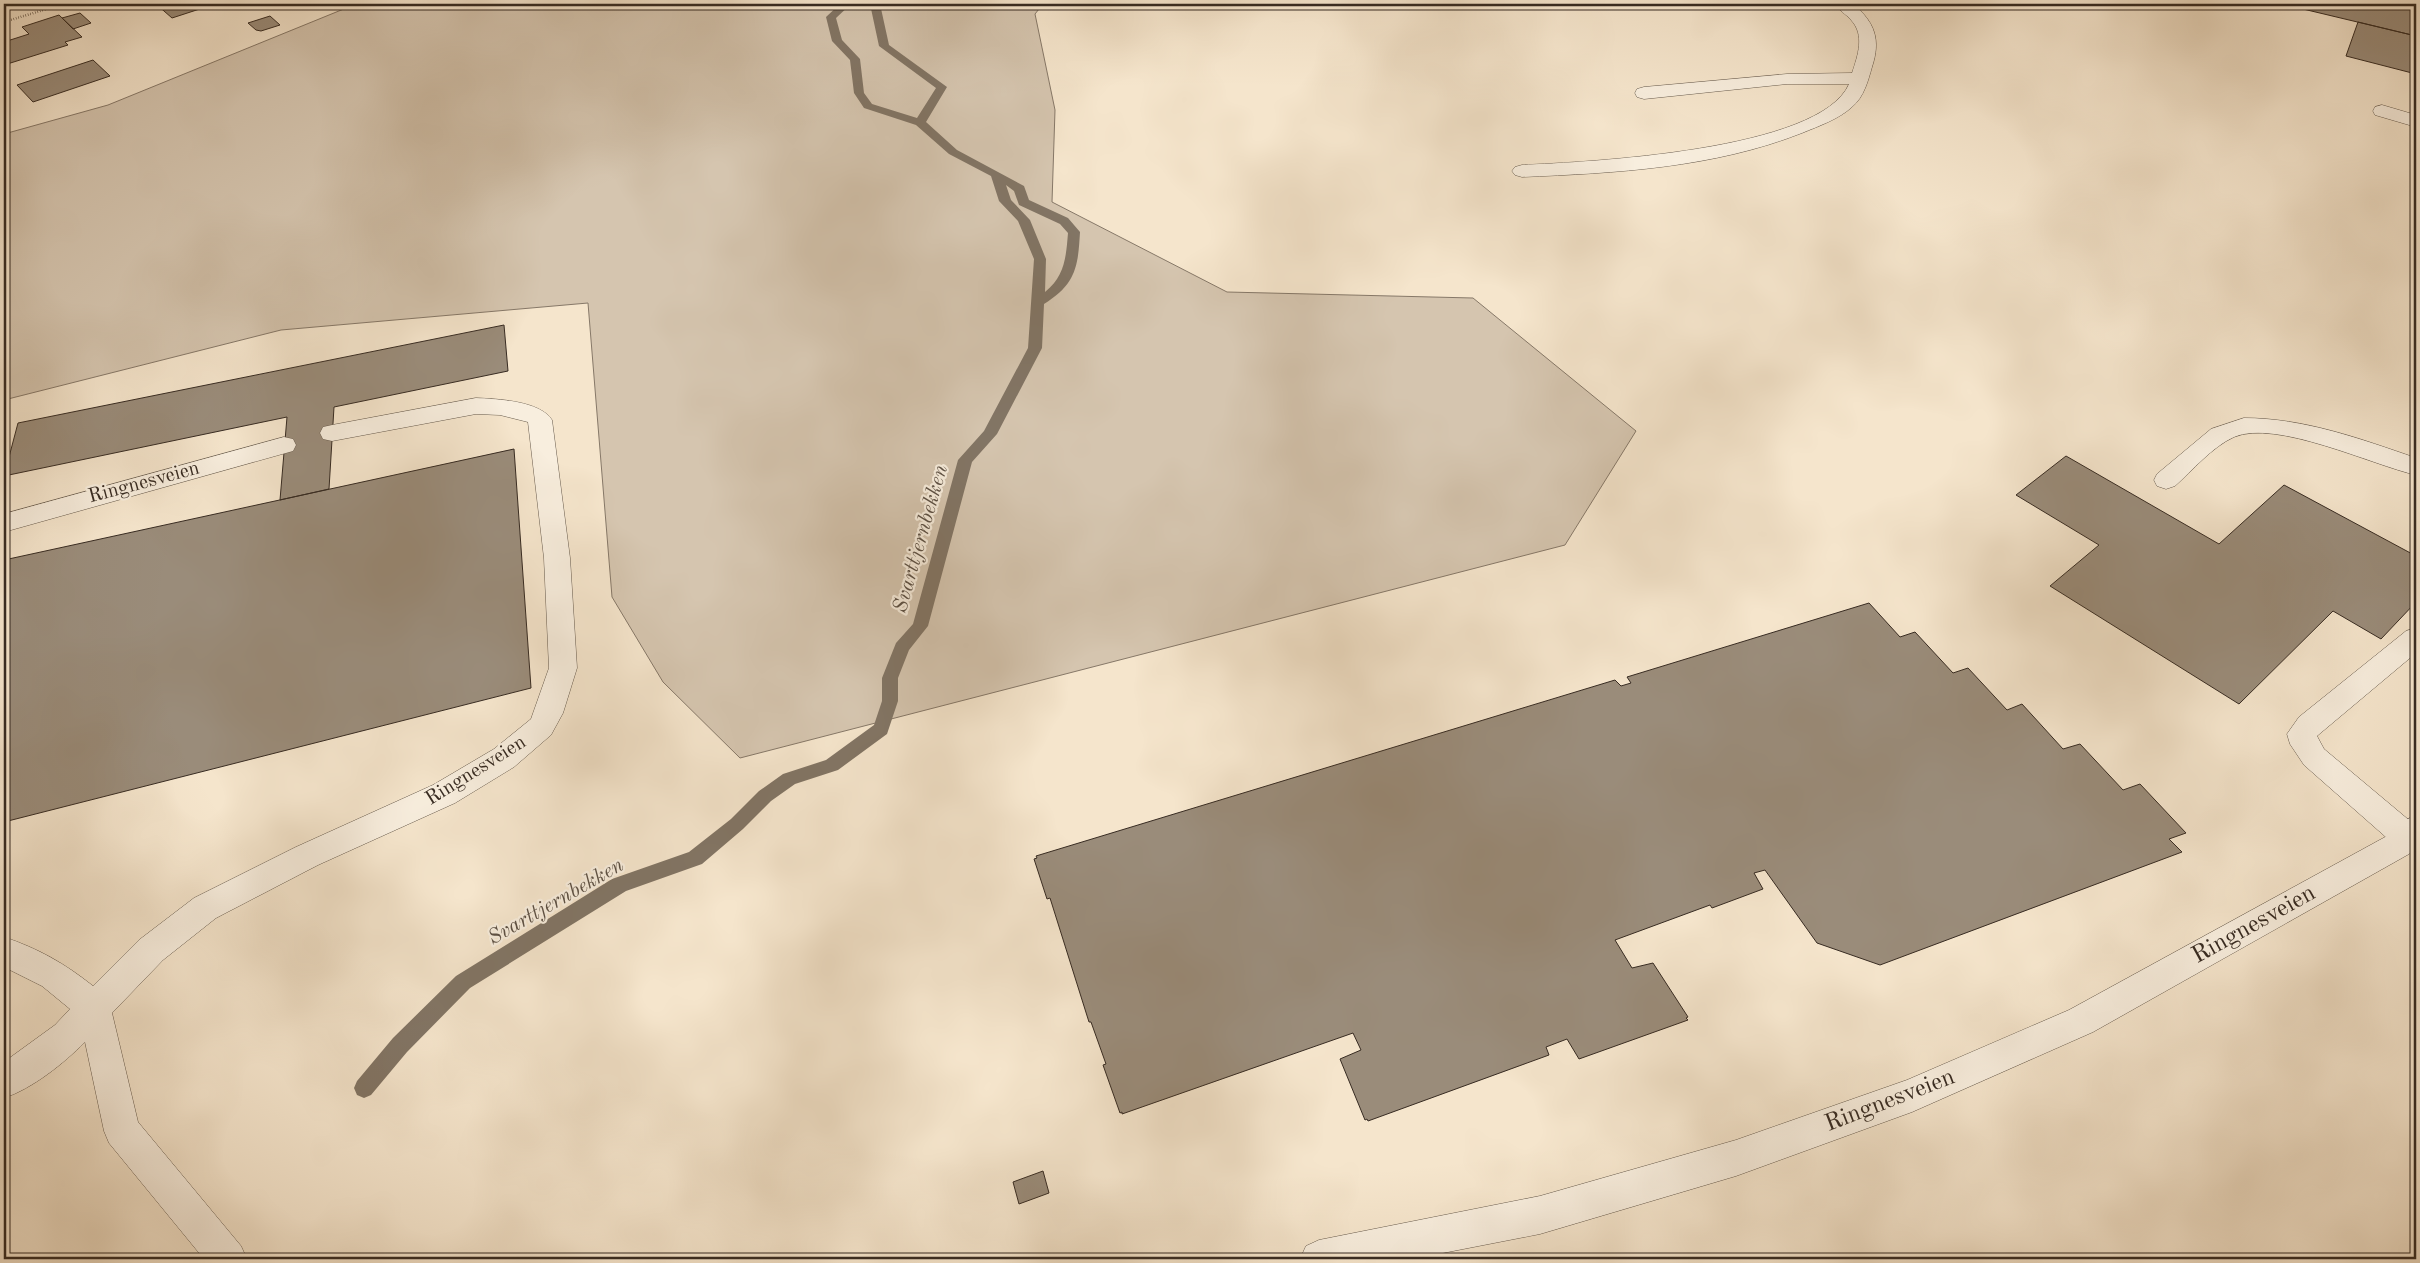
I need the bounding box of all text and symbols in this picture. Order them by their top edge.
street label: Ringnesveien [86,459,202,507]
water label: Svarttjernbekken [890,463,952,615]
street label: Ringnesveien [422,732,530,810]
water label: Svarttjernbekken [484,855,628,949]
street label: Ringnesveien [2188,881,2320,969]
street label: Ringnesveien [1822,1065,1958,1137]

